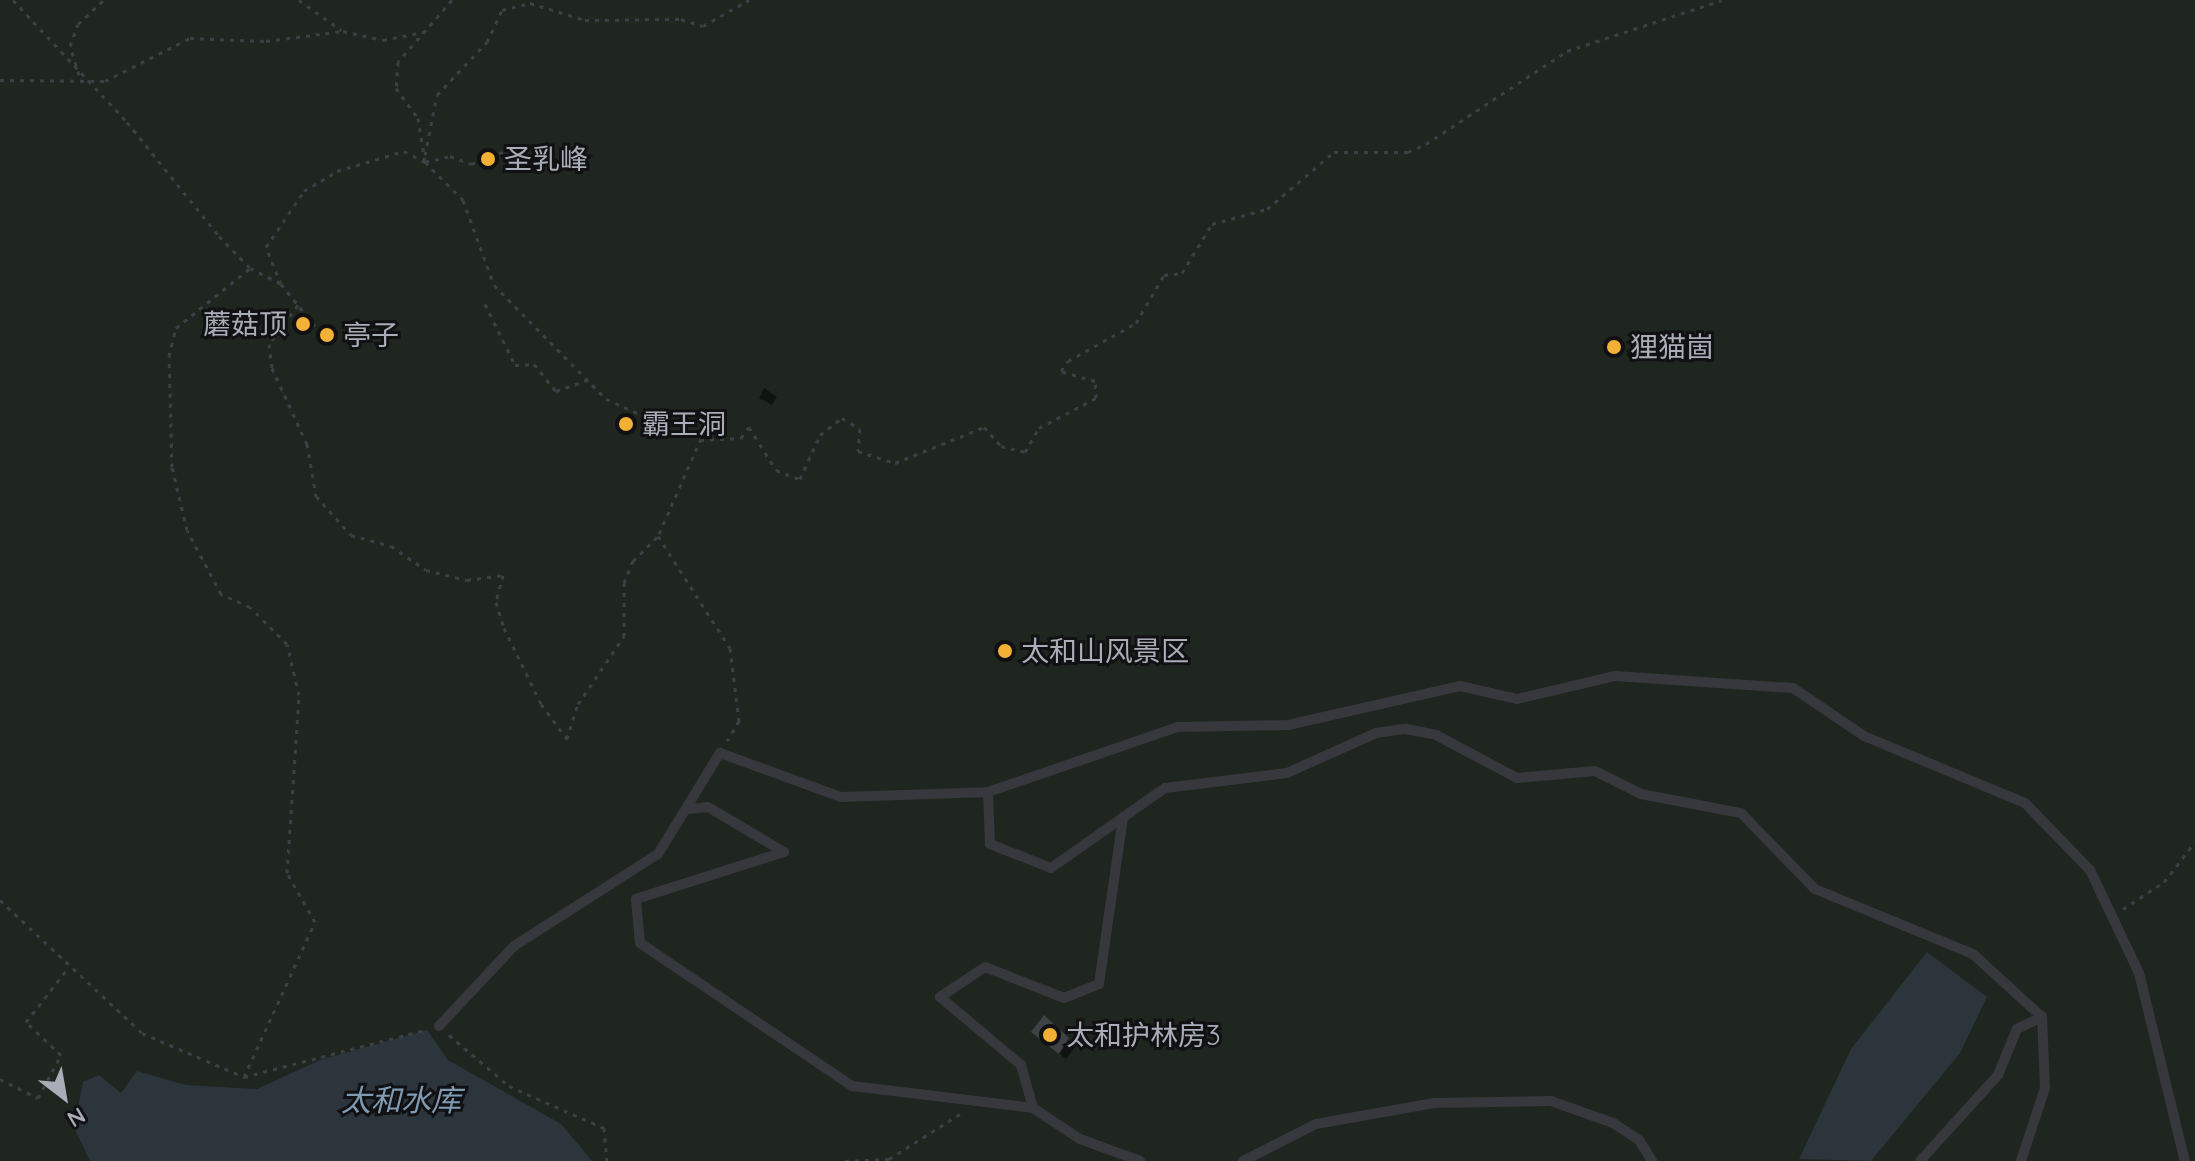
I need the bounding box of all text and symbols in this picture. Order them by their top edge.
place label: 圣乳峰 [504,142,588,176]
marker: 圣乳峰 [479,150,497,168]
place label: 蘑菇顶 [203,307,287,341]
marker: 蘑菇顶 [294,315,312,333]
place label: 亭子 [343,318,399,352]
marker: 亭子 [318,326,336,344]
place label: 狸猫崮 [1630,330,1714,364]
marker: 狸猫崮 [1605,338,1623,356]
place label: 霸王洞 [642,407,726,441]
marker: 霸王洞 [617,415,635,433]
place label: 太和山风景区 [1021,634,1189,668]
marker: 太和山风景区 [996,642,1014,660]
place label: 太和护林房3 [1066,1018,1221,1052]
marker: 太和护林房3 [1041,1026,1059,1044]
north arrow [24,1057,104,1137]
water label: 太和水库 [341,1082,461,1118]
text: N [62,1101,91,1134]

